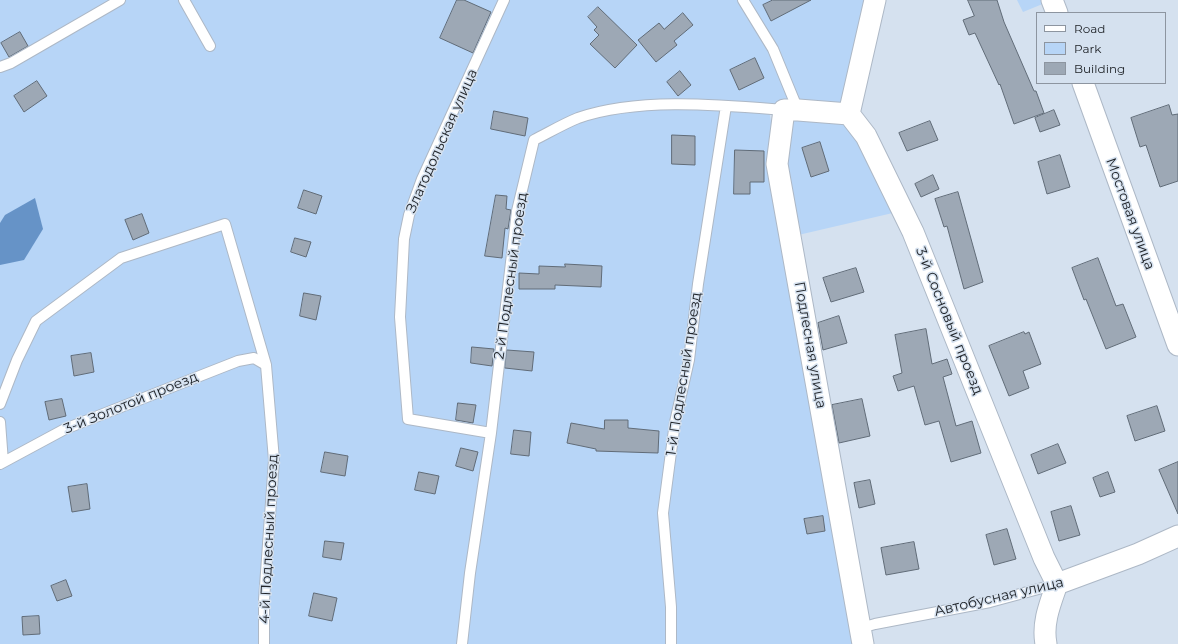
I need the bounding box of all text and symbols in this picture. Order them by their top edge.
legend [1036,12,1166,84]
text: Road [1074,21,1105,36]
text: Park [1074,41,1101,56]
text: Building [1074,61,1125,76]
street label: Златодольская улица [403,67,481,215]
street label: Мостовая улица [1102,156,1158,272]
street label: 2-й Подлесный проезд [491,191,531,361]
street label: 3-й Сосновый проезд [912,245,986,397]
street label: Подлесная улица [791,280,829,410]
street label: 1-й Подлесный проезд [663,291,705,457]
street label: 3-й Золотой проезд [61,368,201,438]
street label: 4-й Подлесный проезд [256,454,282,624]
street label: Автобусная улица [933,574,1065,620]

